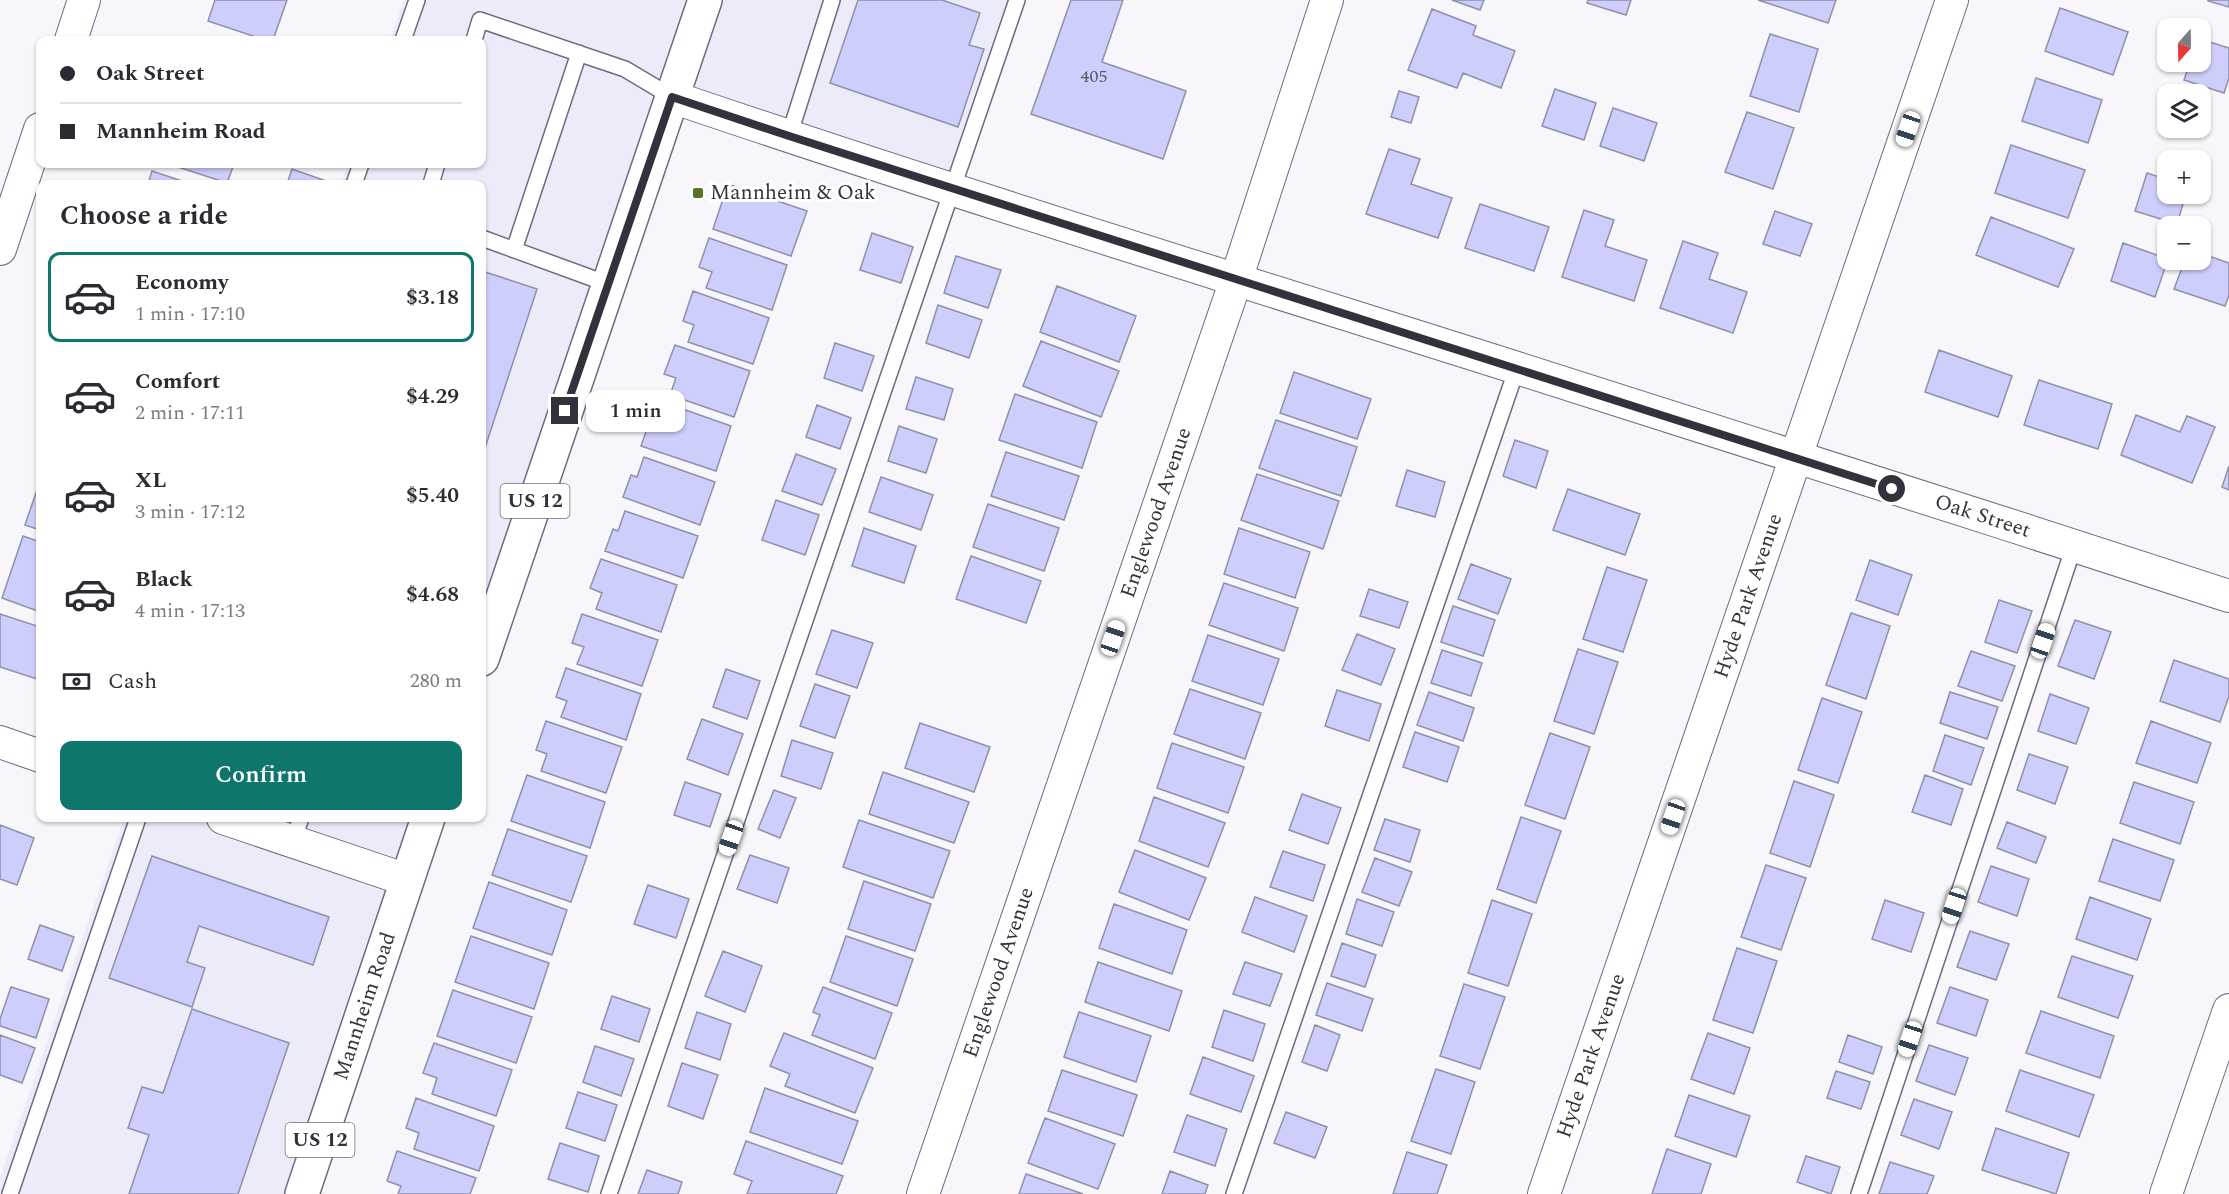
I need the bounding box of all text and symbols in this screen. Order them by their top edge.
north arrow [2157,18,2211,72]
map controls [2157,18,2211,270]
text: Oak Street [96,57,205,90]
house number: 405 [1081,63,1108,90]
button: layers [2157,84,2211,138]
car [1894,109,1922,149]
text: Mannheim Road [96,115,266,148]
button: + [2157,150,2211,204]
place label: Mannheim & Oak [710,177,876,209]
marker: Mannheim & Oak [691,186,705,200]
text: Choose a ride [60,195,228,237]
button: − [2157,216,2211,270]
text: Economy [135,266,228,299]
icon: car [63,270,117,324]
text: $3.18 [406,281,459,314]
text: 1 min · 17:10 [135,299,245,329]
text: Comfort [135,365,220,398]
icon: car [63,369,117,423]
text: $4.29 [406,380,459,413]
callout: 1 min [586,390,685,432]
text: 1 min [610,396,661,426]
route end [551,397,578,424]
text: 2 min · 17:11 [135,398,245,428]
street label: Englewood Avenue [1112,423,1200,602]
text: XL [135,464,166,497]
icon: car [63,468,117,522]
route start [1878,475,1905,502]
text: $5.40 [406,479,459,512]
road number: US 12 [500,484,570,518]
street label: Oak Street [1930,486,2035,547]
text: 3 min · 17:12 [135,497,245,527]
street label: Hyde Park Avenue [1705,509,1791,683]
text: Black [135,563,193,596]
icon: car [63,567,117,621]
text: $4.68 [406,578,459,611]
text: 4 min · 17:13 [135,596,245,626]
car [1099,618,1127,658]
car [2029,621,2057,661]
icon: cash [60,665,93,698]
text: Cash [108,665,157,698]
text: 280 m [410,666,462,696]
button: Confirm [60,741,462,810]
car [1659,797,1687,837]
car [717,818,745,858]
street label: Englewood Avenue [955,883,1043,1062]
car [1940,886,1968,926]
street label: Mannheim Road [325,928,405,1085]
street label: Hyde Park Avenue [1548,969,1634,1143]
car [1896,1019,1924,1059]
road number: US 12 [286,1123,354,1157]

